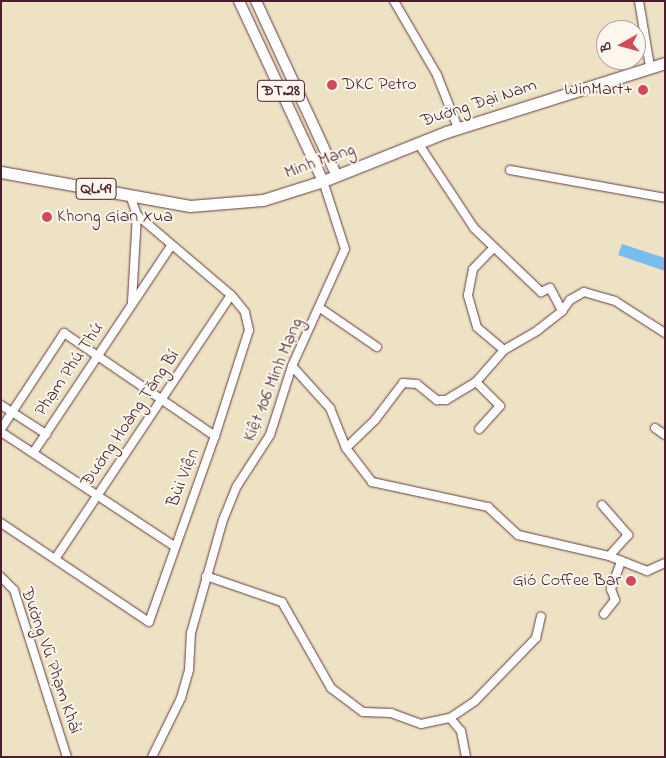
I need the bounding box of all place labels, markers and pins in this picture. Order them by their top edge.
place label: DKC Petro [342,74,417,96]
marker: DKC Petro [326,79,338,91]
place label: WinMart+ [564,79,633,101]
marker: WinMart+ [637,84,649,96]
place label: Khong Gian Xua [57,206,173,228]
marker: Khong Gian Xua [41,211,53,223]
place label: Gió Coffee Bar [512,570,621,592]
marker: Gió Coffee Bar [625,575,637,587]

